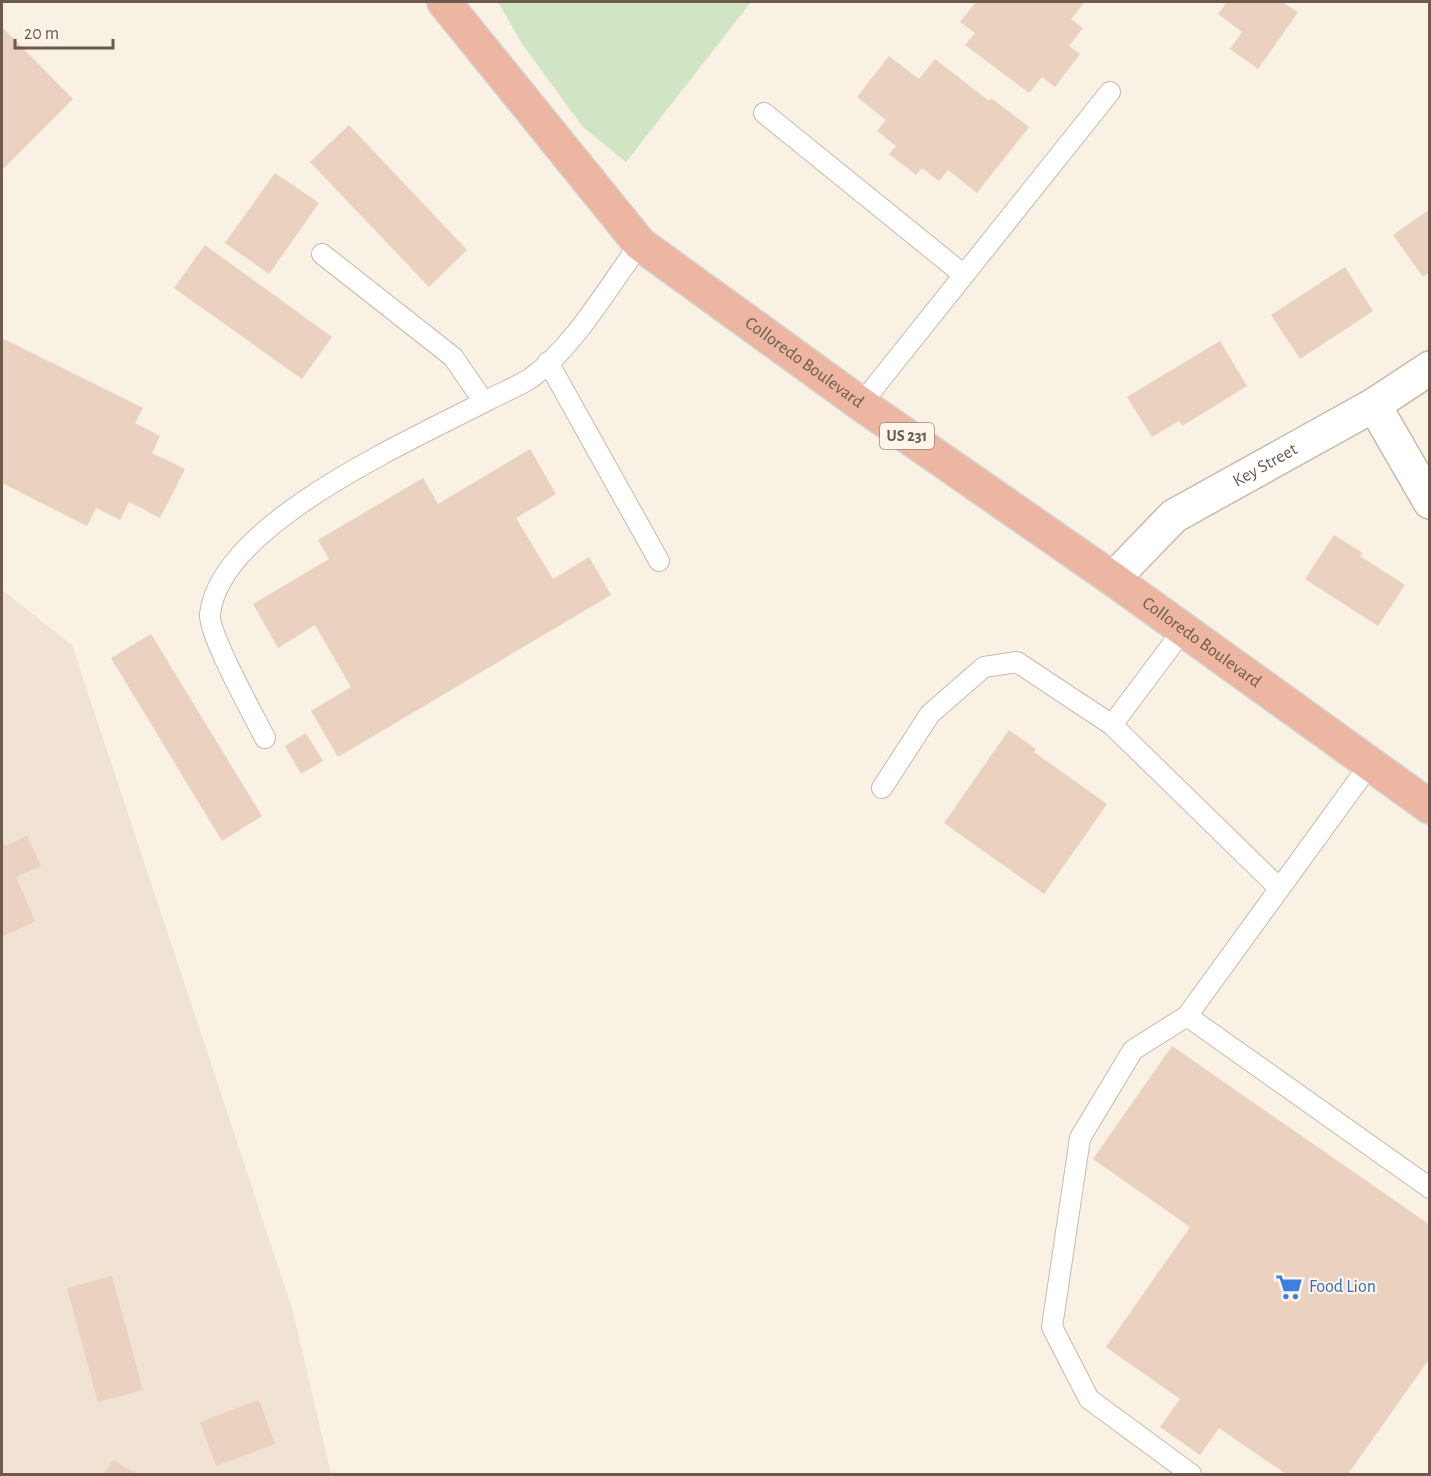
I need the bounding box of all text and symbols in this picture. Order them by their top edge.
scale bar [15,12,112,50]
text: 20 m [24,25,59,43]
street label: Colloredo Boulevard [741,314,867,412]
road number: US 231 [880,423,934,449]
street label: Key Street [1230,440,1301,490]
street label: Colloredo Boulevard [1139,594,1264,691]
supermarket icon: Food Lion [1274,1272,1304,1302]
place label: Food Lion [1309,1278,1376,1296]

